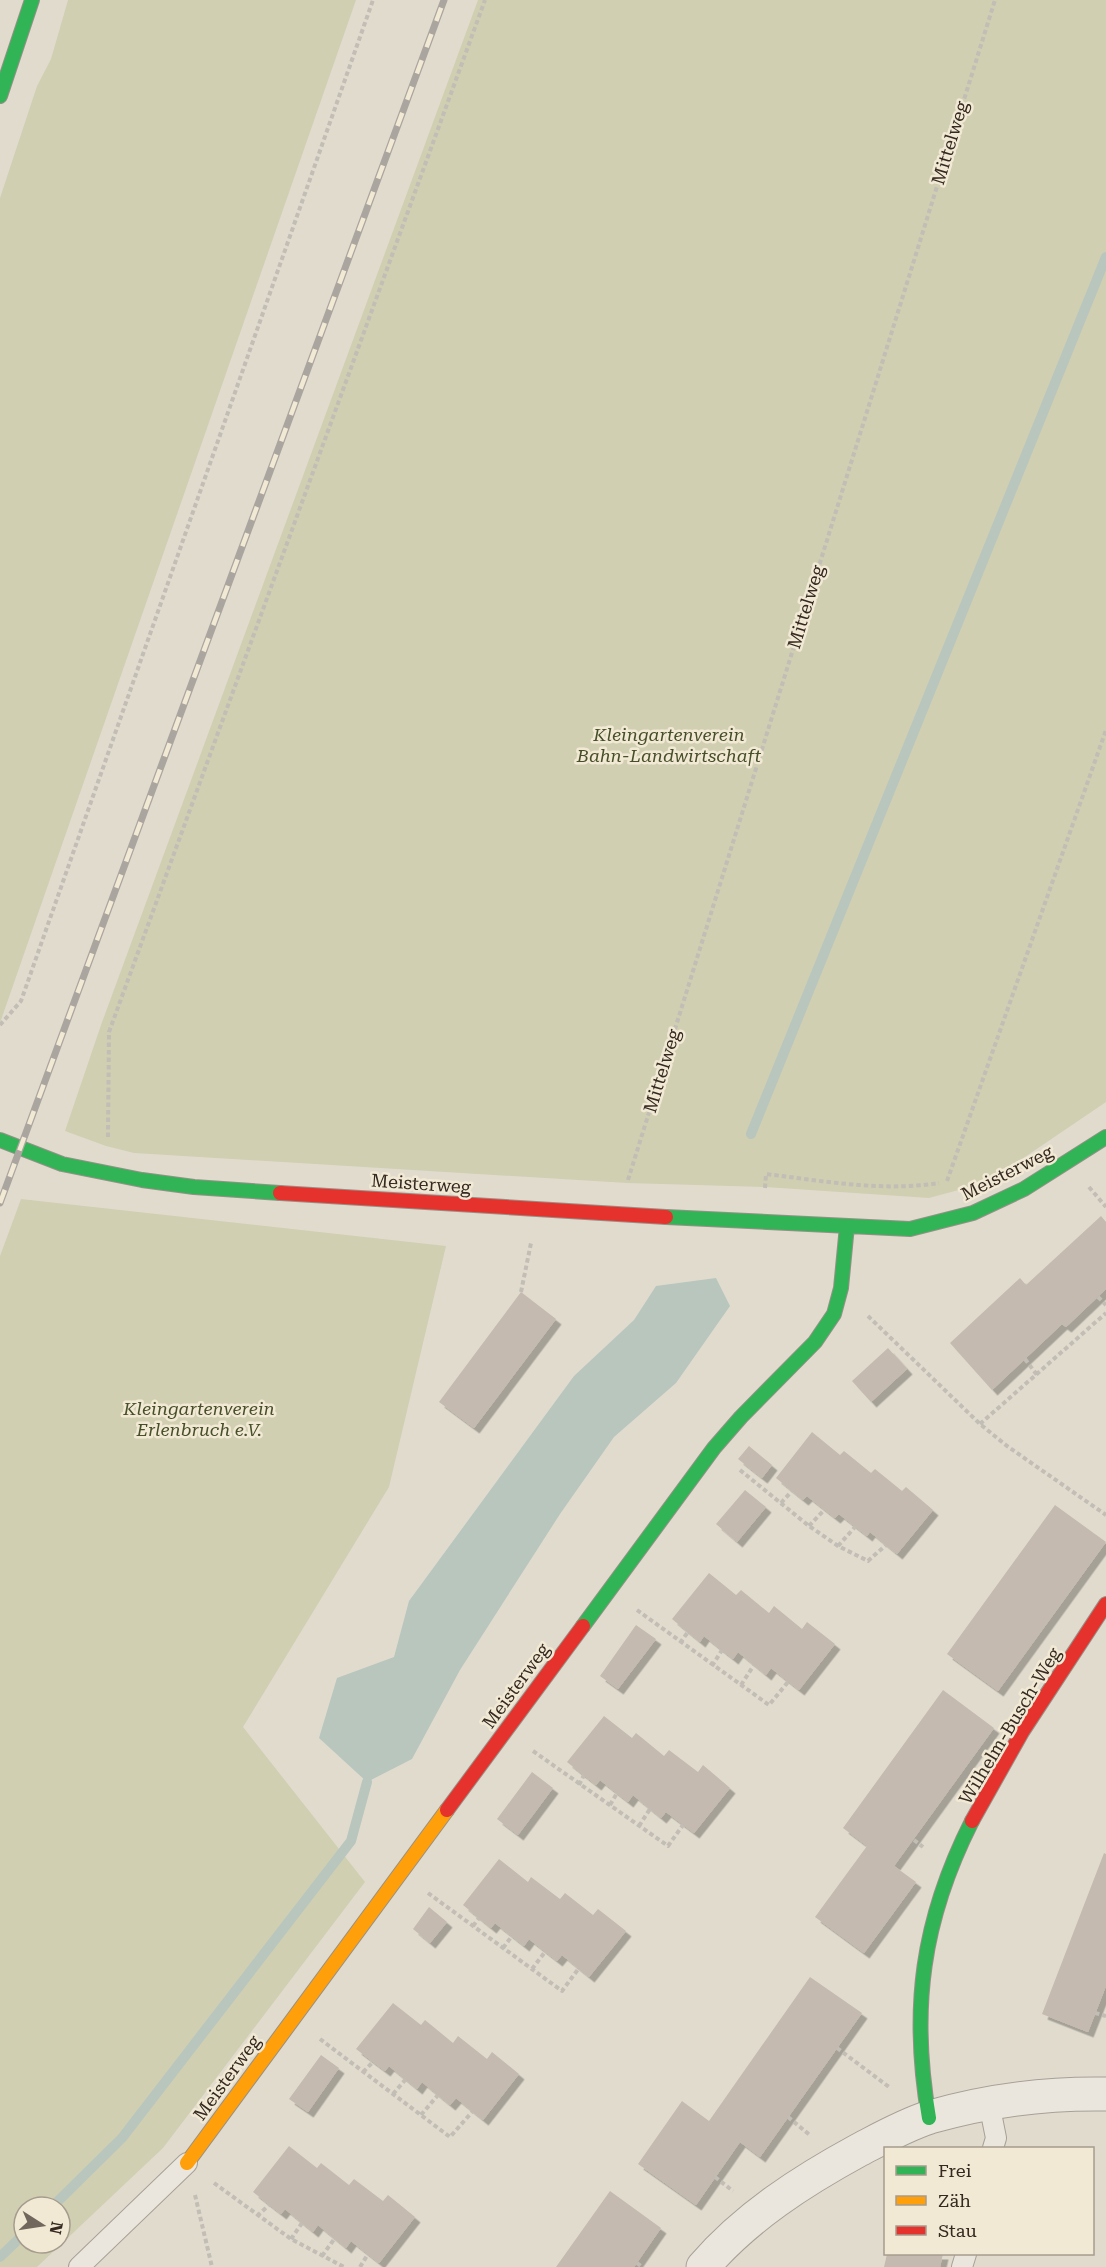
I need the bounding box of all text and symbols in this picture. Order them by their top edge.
street label: Mittelweg [927,98,972,187]
street label: Mittelweg [783,562,828,651]
park label: Kleingartenverein Bahn-Landwirtschaft [576,724,762,766]
street label: Mittelweg [639,1026,684,1115]
street label: Meisterweg [957,1140,1057,1205]
street label: Meisterweg [370,1170,472,1198]
park label: Kleingartenverein Erlenbruch e.V. [122,1398,275,1440]
street label: Meisterweg [478,1638,554,1732]
street label: Wilhelm-Busch-Weg [954,1643,1065,1808]
street label: Meisterweg [189,2030,265,2124]
legend [884,2147,1094,2255]
text: Frei [938,2160,972,2181]
text: Zäh [938,2190,971,2211]
north arrow [12,2195,72,2255]
text: N [46,2220,67,2236]
text: Stau [938,2220,977,2241]

